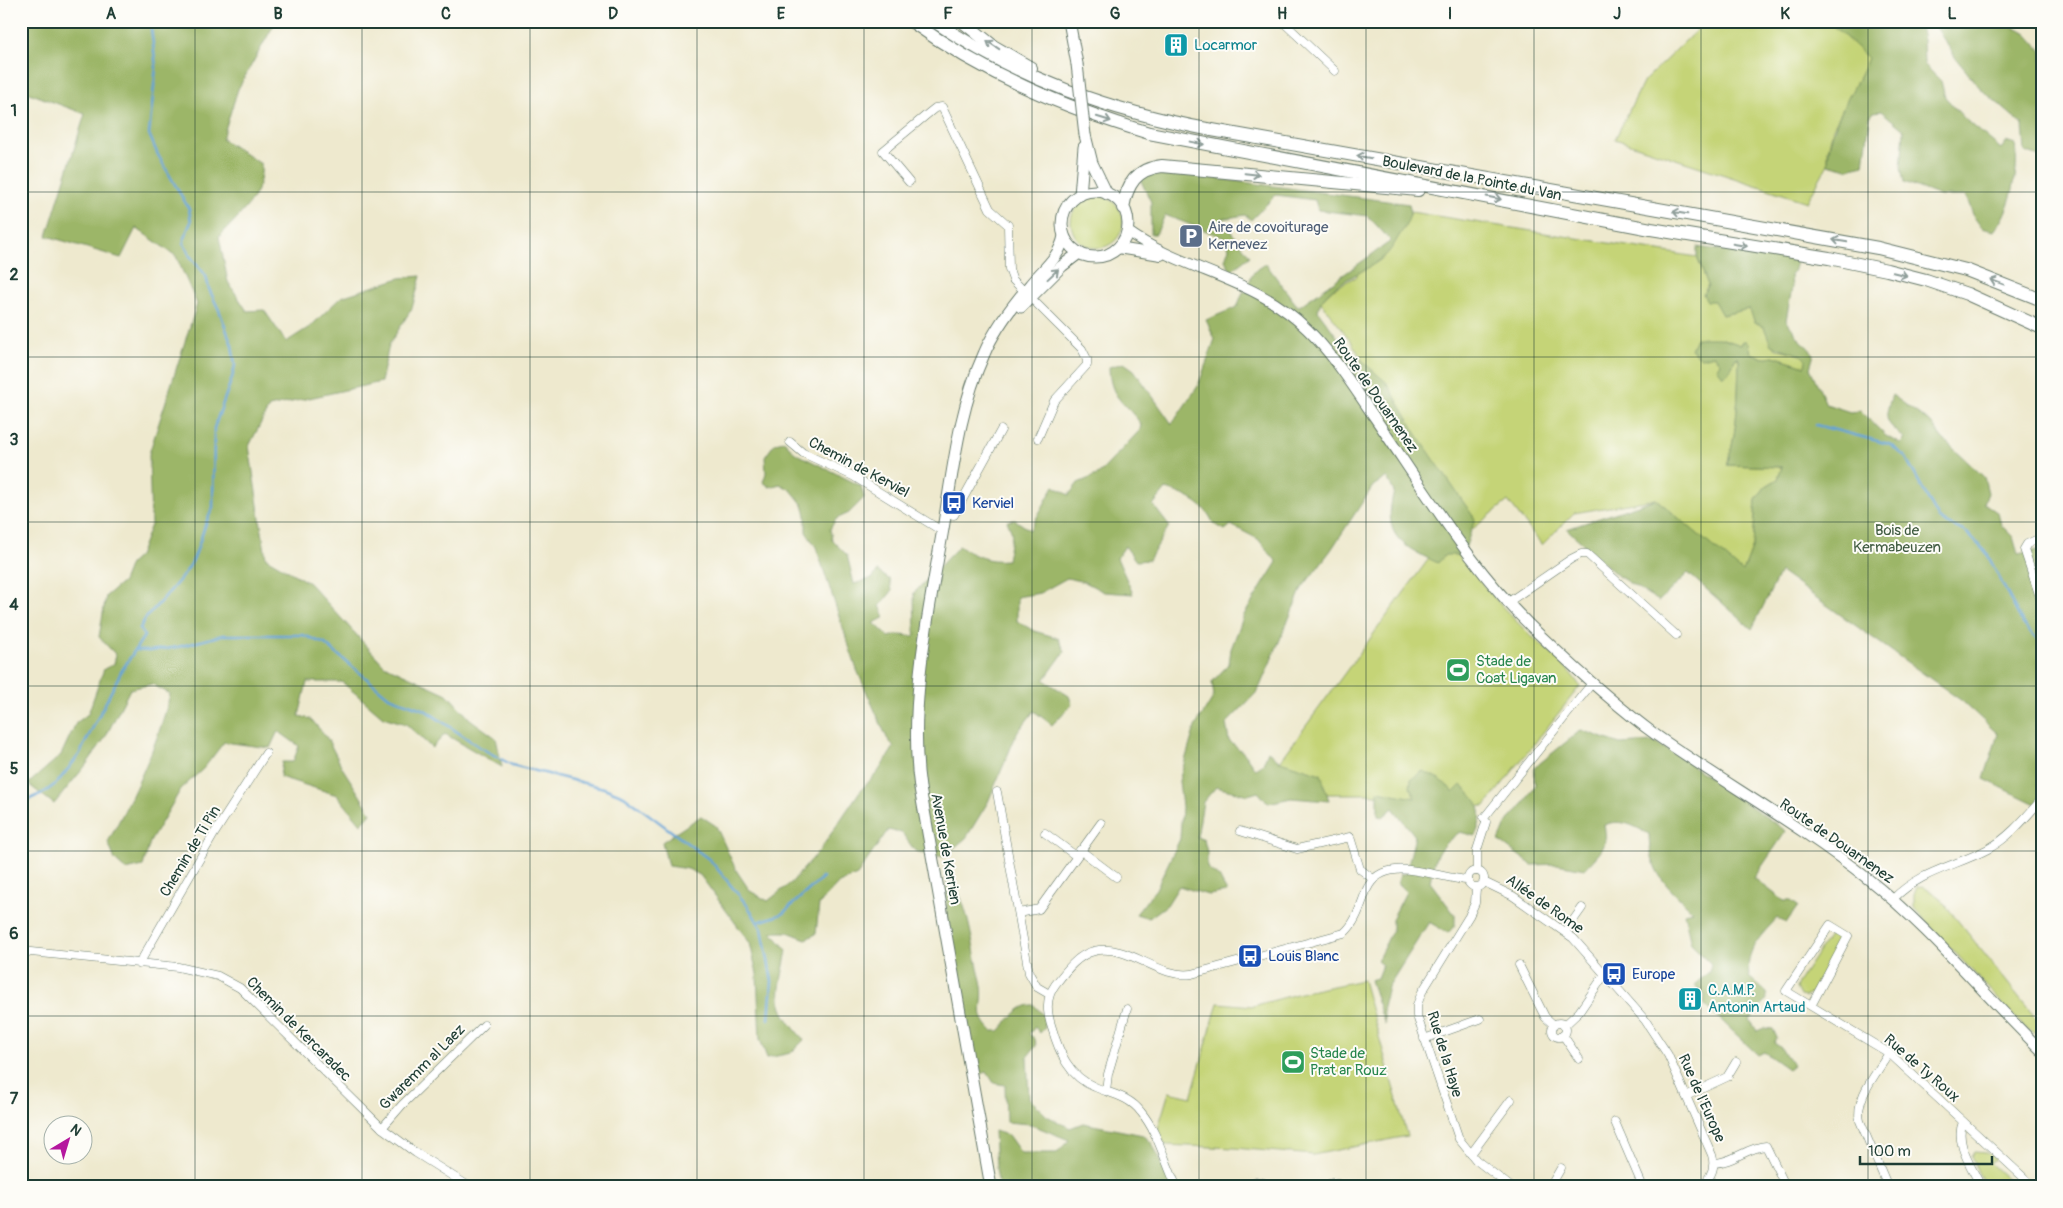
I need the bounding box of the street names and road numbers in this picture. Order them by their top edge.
street label: Boulevard de la Pointe du Van [1381,152,1563,205]
street label: Route de Douarnenez [1329,334,1422,456]
street label: Chemin de Kerviel [805,433,912,502]
street label: Avenue de Kerrien [926,792,965,906]
street label: Route de Douarnenez [1776,795,1898,888]
street label: Chemin de Ti Pin [156,802,225,900]
street label: Allée de Rome [1502,871,1588,939]
street label: Chemin de Kercaradec [242,973,355,1086]
street label: Rue de la Haye [1422,1009,1467,1100]
street label: Gwaremm al Laez [375,1020,469,1114]
street label: Rue de Ty Roux [1880,1030,1964,1106]
street label: Rue de l'Europe [1674,1051,1730,1146]

